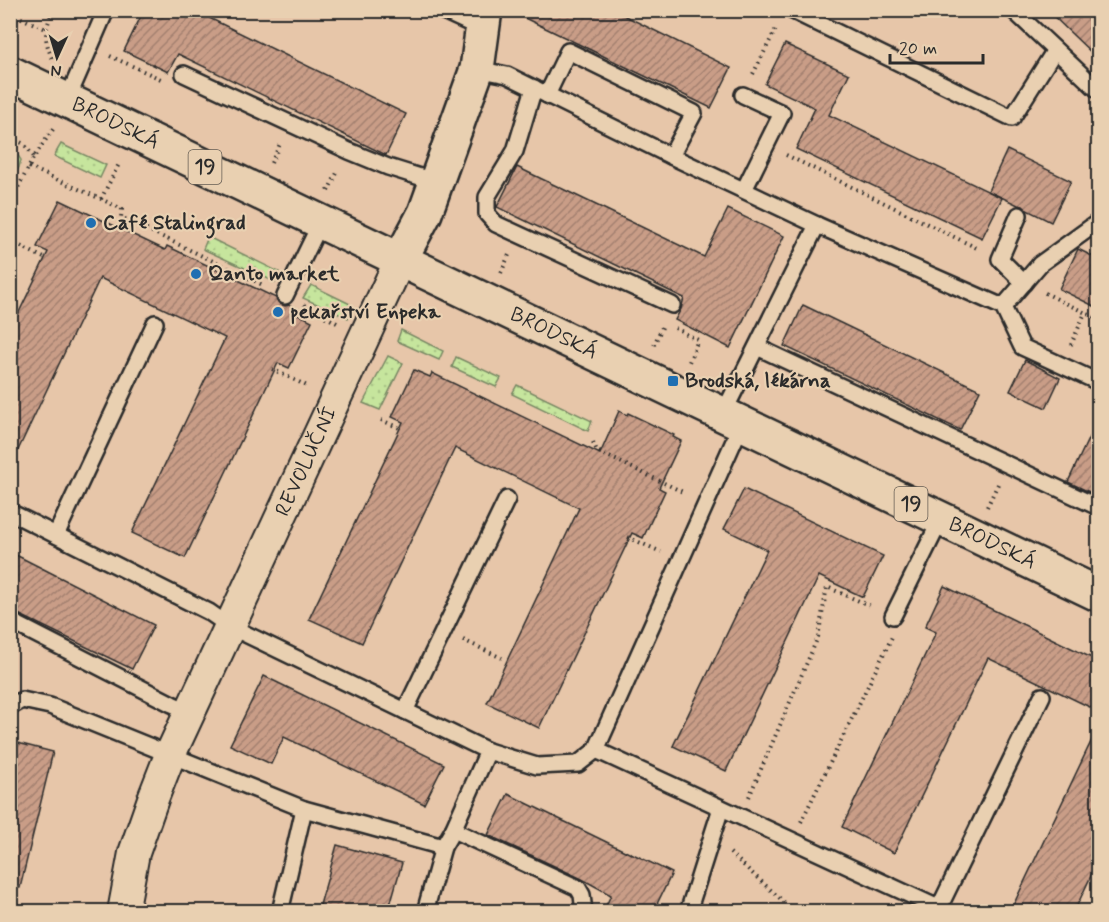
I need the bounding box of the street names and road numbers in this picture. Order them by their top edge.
street label: BRODSKÁ [67,91,164,156]
road number: 19 [188,150,222,184]
street label: BRODSKÁ [505,300,602,366]
street label: REVOLUČNÍ [269,402,344,521]
road number: 19 [894,487,928,521]
street label: BRODSKÁ [944,510,1041,576]

